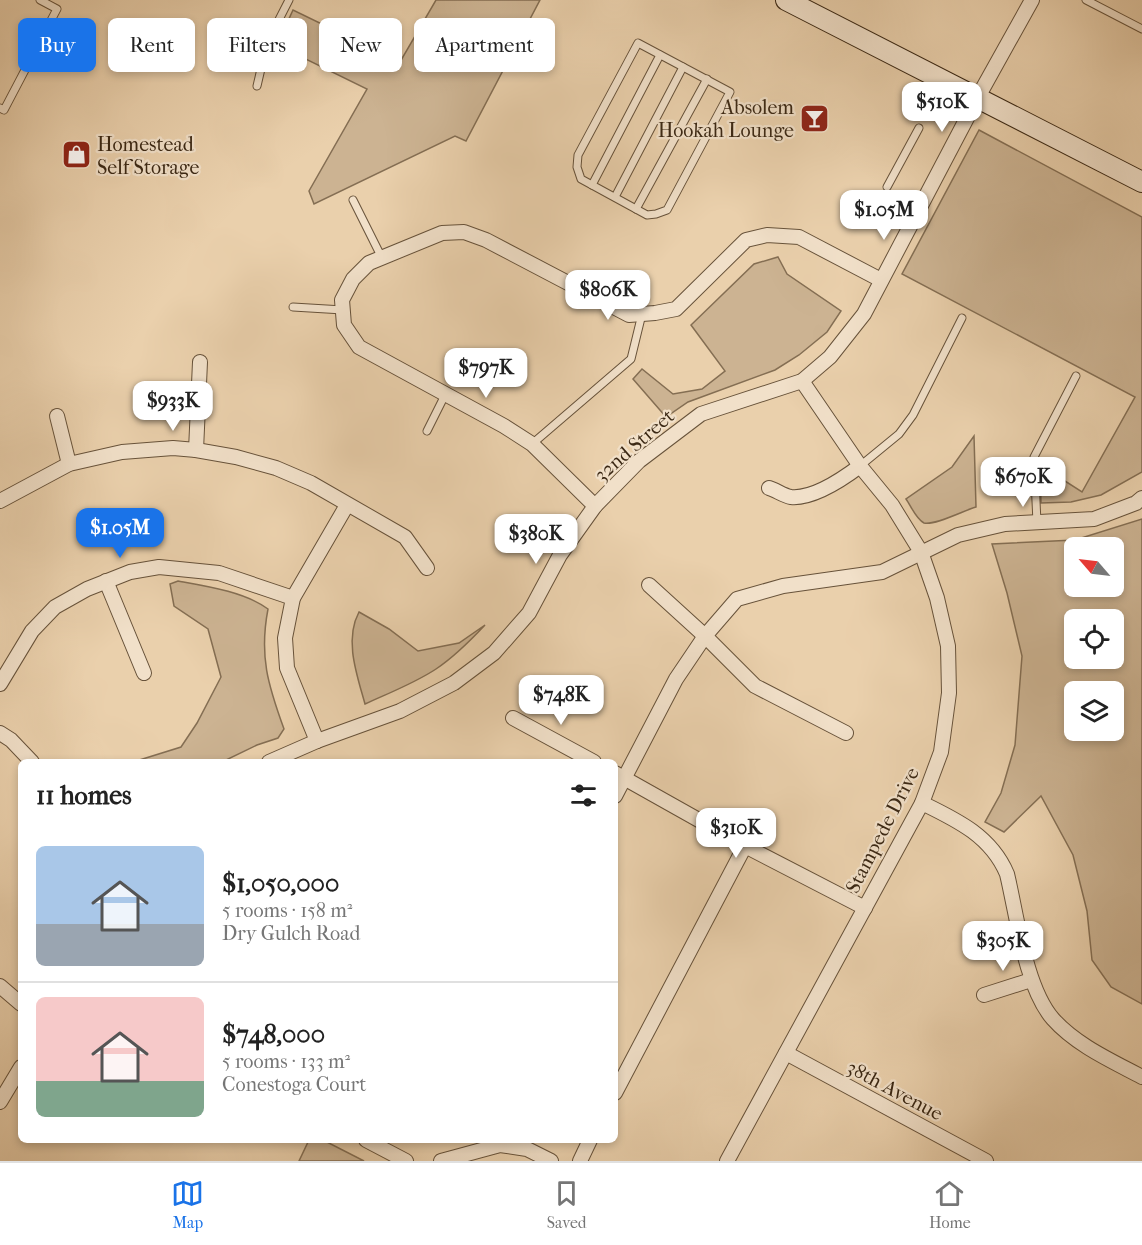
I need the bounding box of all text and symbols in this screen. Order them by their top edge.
chip: Buy [18,18,96,72]
chip: Rent [108,18,195,72]
chip: Filters [207,18,307,72]
chip: New [319,18,402,72]
chip: Apartment [414,18,555,72]
pin: $510K [900,82,984,133]
text: $510K [916,90,968,113]
place label: Absolem Hookah Lounge [658,96,794,142]
bar icon: Absolem Hookah Lounge [799,103,831,135]
place label: Homestead Self Storage [97,133,199,179]
shop icon: Homestead Self Storage [60,139,92,171]
pin: $1.05M [835,190,933,241]
text: $1.05M [854,198,914,221]
pin: $806K [566,270,650,321]
text: $806K [579,278,637,301]
pin: $797K [444,348,528,399]
text: $797K [458,356,514,379]
pin: $933K [131,381,215,432]
text: $933K [147,389,199,412]
street label: 32nd Street [590,405,679,486]
pin: $670K [981,457,1065,508]
text: $670K [995,465,1051,488]
pin: $1.05M [71,508,169,559]
pin: $380K [494,514,578,565]
text: $1.05M [90,516,150,539]
text: $380K [509,522,563,545]
north arrow [1064,537,1124,597]
map controls [1064,537,1124,741]
button: locate [1064,609,1124,669]
pin: $748K [519,675,603,726]
button: layers [1064,681,1124,741]
text: $748K [533,683,589,706]
street label: Stampede Drive [841,763,924,897]
icon: filters [567,779,600,812]
text: 11 homes [36,780,132,811]
pin: $310K [694,808,778,859]
text: $310K [710,816,762,839]
text: $1,050,000 [222,868,339,899]
icon: home [84,870,156,942]
text: 5 rooms · 158 m² [222,899,352,922]
pin: $305K [961,921,1045,972]
text: Dry Gulch Road [222,922,360,945]
text: $305K [976,929,1030,952]
text: $748,000 [222,1019,325,1050]
icon: home [84,1021,156,1093]
text: 5 rooms · 133 m² [222,1050,350,1073]
street label: 38th Avenue [843,1056,947,1125]
text: Conestoga Court [222,1073,366,1096]
tab: Map [171,1177,204,1232]
tab: Saved [547,1177,587,1232]
tab: Home [929,1177,971,1232]

